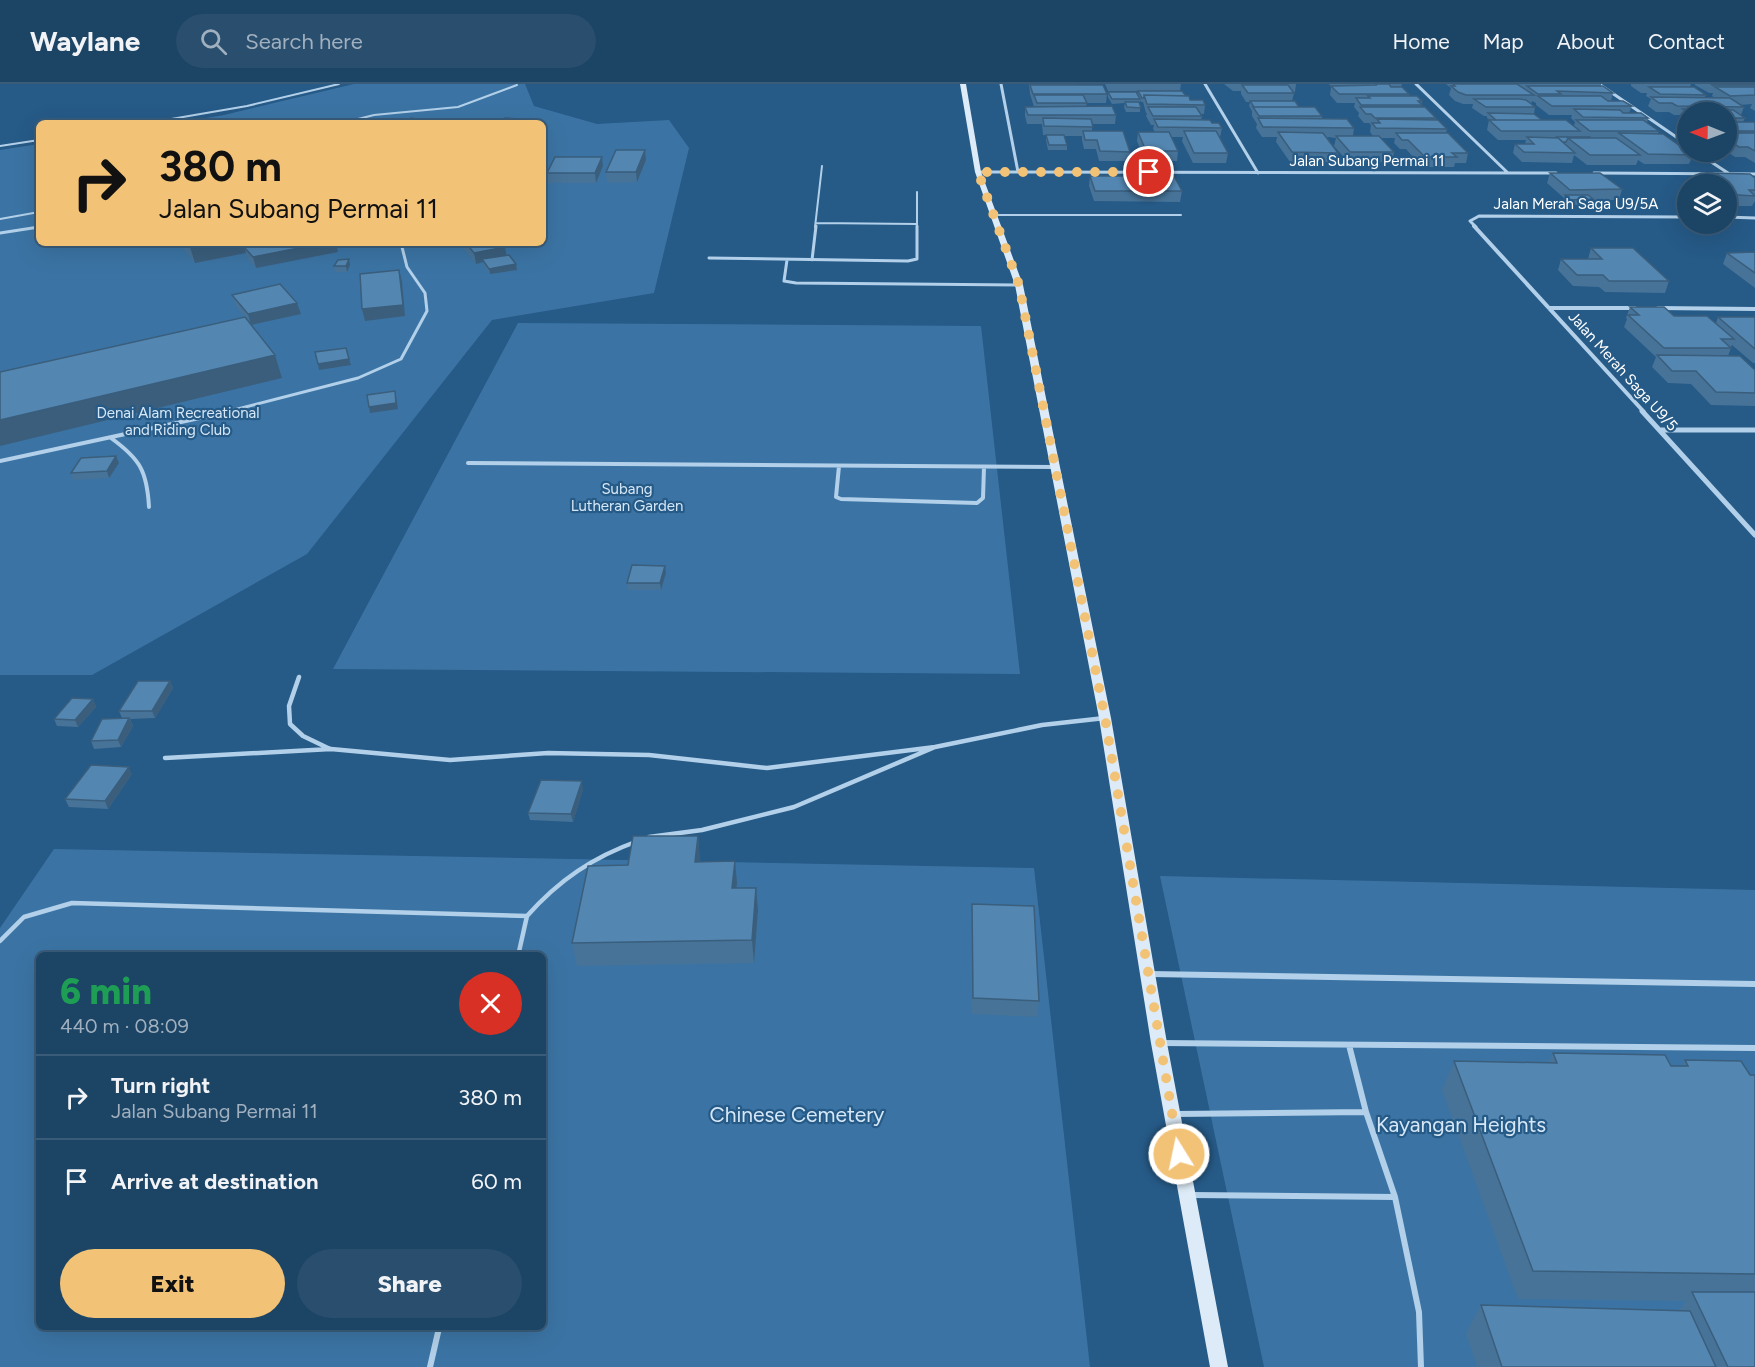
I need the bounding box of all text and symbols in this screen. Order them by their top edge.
search box [176,14,596,68]
text: Waylane [30,24,140,58]
icon: search [197,25,230,58]
text: Search here [245,28,363,55]
text: Home [1393,29,1450,54]
text: Map [1483,29,1524,54]
text: About [1557,29,1615,54]
text: Contact [1648,29,1725,54]
north arrow [1677,102,1737,162]
map controls [1677,102,1737,234]
text: 380 m [159,141,282,192]
icon: right [60,144,138,222]
pin [1123,146,1174,197]
street label: Jalan Subang Permai 11 [1289,152,1445,170]
icon: arrive [1132,155,1165,188]
button: layers [1677,174,1737,234]
text: Jalan Subang Permai 11 [159,192,438,225]
street label: Jalan Merah Saga U9/5A [1494,195,1658,213]
street label: Jalan Merah Saga U9/5 [1565,308,1681,434]
park label: Denai Alam Recreational and Riding Club [96,404,260,439]
park label: Subang Lutheran Garden [571,480,683,515]
text: 6 min [60,970,152,1013]
button: close [459,972,522,1035]
text: 440 m · 08:09 [60,1014,189,1038]
text: Turn right [111,1072,210,1099]
icon: right [60,1081,93,1114]
text: 380 m [458,1084,522,1111]
text: Jalan Subang Permai 11 [111,1099,318,1123]
park label: Chinese Cemetery [710,1102,884,1127]
park label: Kayangan Heights [1376,1112,1546,1137]
position arrow [1147,1122,1211,1186]
icon: arrive [60,1165,93,1198]
text: Arrive at destination [111,1168,319,1195]
text: 60 m [471,1168,522,1195]
button: Exit [60,1249,285,1318]
button: Share [297,1249,522,1318]

